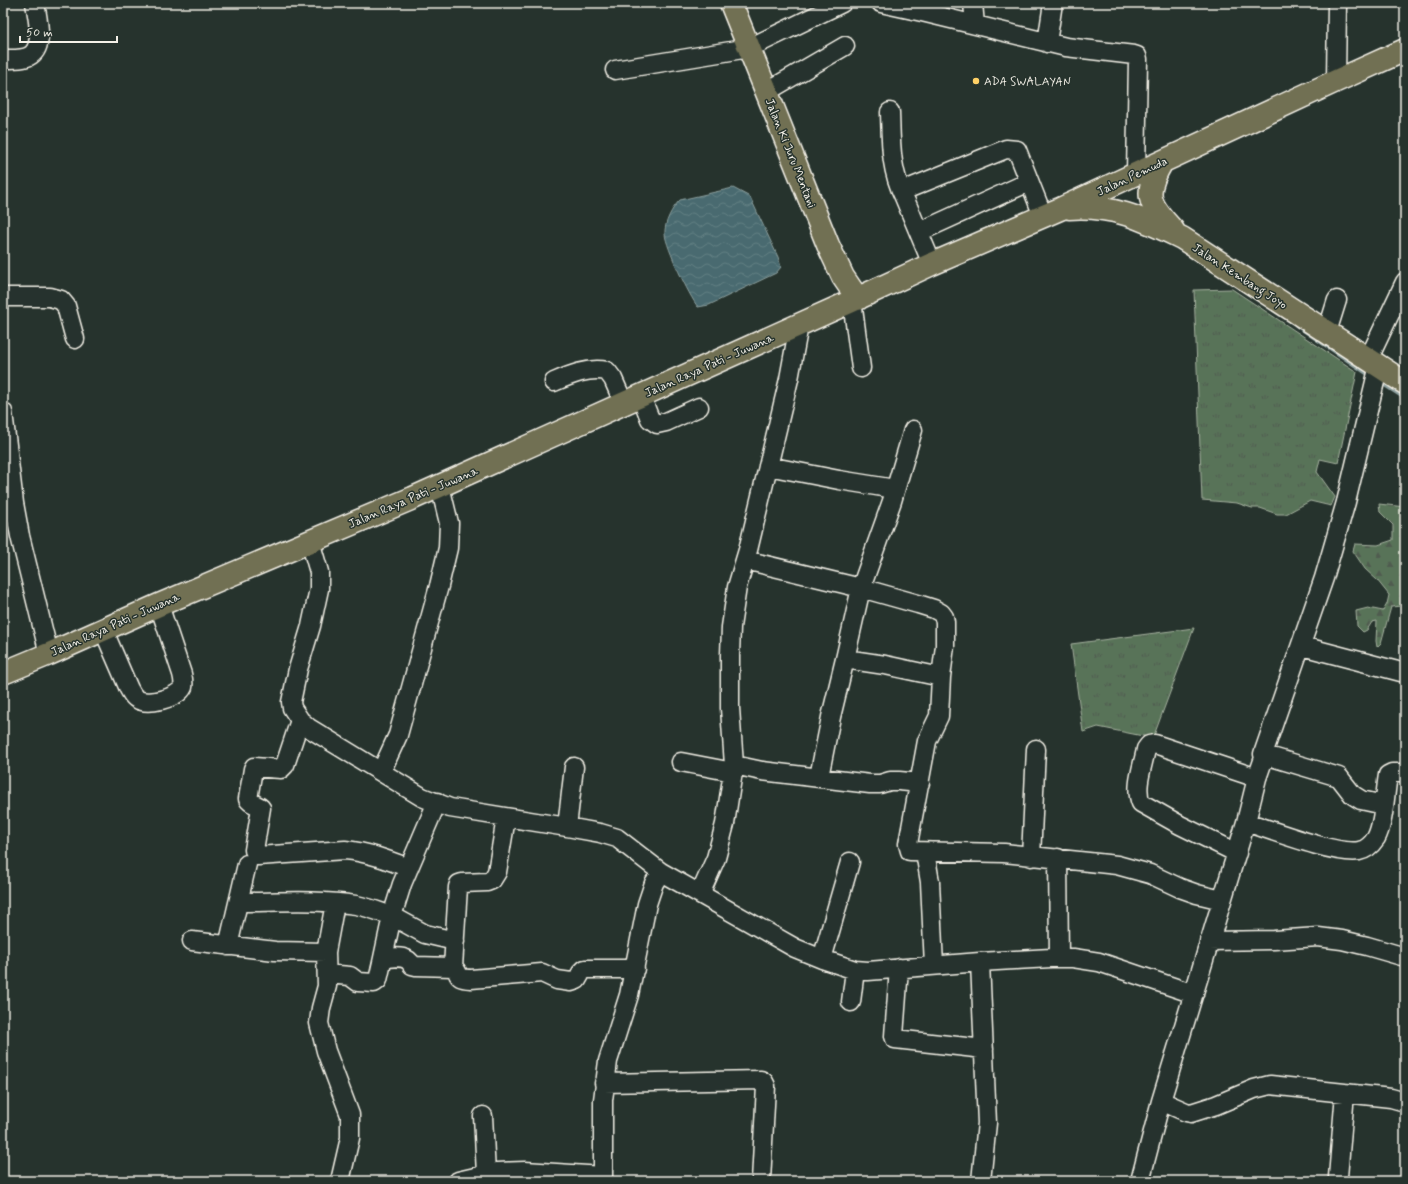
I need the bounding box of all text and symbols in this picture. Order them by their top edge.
scale bar [20,18,117,44]
text: 50 m [26,25,53,41]
place label: ADA SWALAYAN [984,74,1071,90]
marker: ADA SWALAYAN [971,76,981,86]
street label: Jalan Ki Juru Mentani [761,96,819,210]
street label: Jalan Pemuda [1095,154,1170,200]
street label: Jalan Kembang Joyo [1188,240,1290,314]
street label: Jalan Raya Pati - Juwana [642,330,777,402]
street label: Jalan Raya Pati - Juwana [346,463,481,533]
street label: Jalan Raya Pati - Juwana [48,589,183,661]

